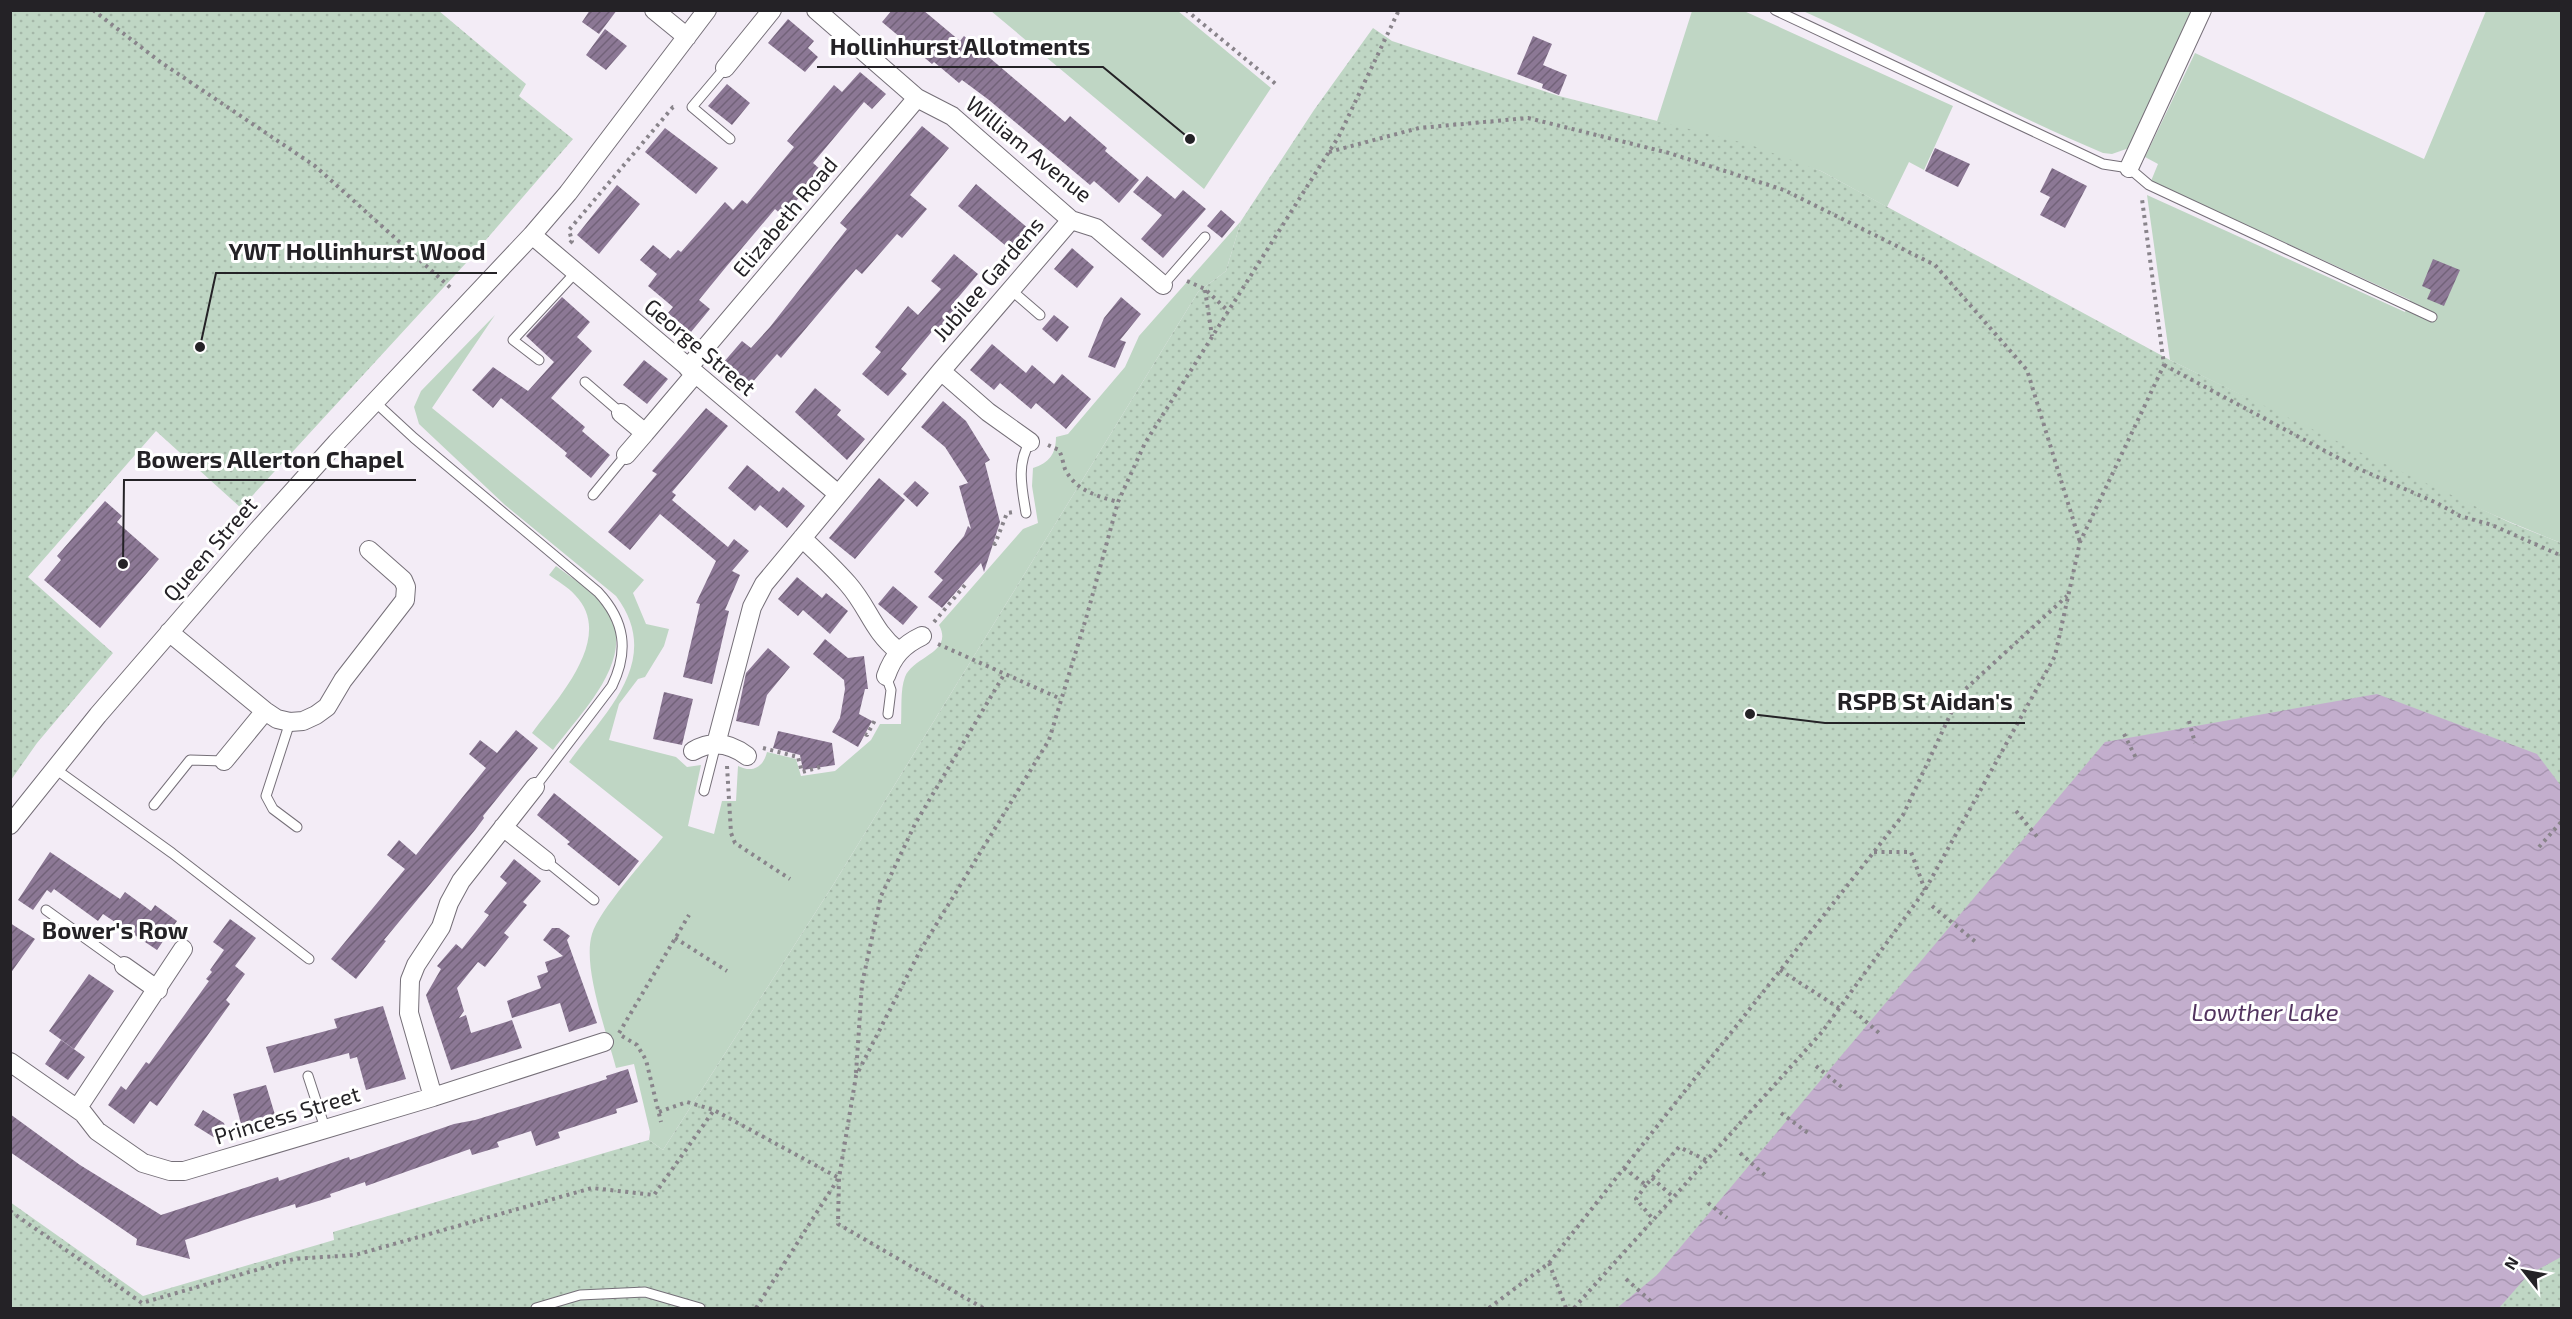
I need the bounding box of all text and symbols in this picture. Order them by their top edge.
callout: Hollinhurst Allotments [817,25,1103,67]
text: Hollinhurst Allotments [830,31,1090,60]
street label: William Avenue [961,90,1098,207]
street label: Elizabeth Road [726,151,842,282]
street label: Jubilee Gardens [926,211,1048,346]
callout: YWT Hollinhurst Wood [216,231,497,273]
text: YWT Hollinhurst Wood [229,236,485,265]
street label: George Street [640,292,761,400]
callout: Bowers Allerton Chapel [124,438,416,480]
text: Bowers Allerton Chapel [136,444,404,473]
street label: Queen Street [157,491,262,606]
callout: RSPB St Aidan's [1825,681,2025,723]
text: RSPB St Aidan's [1837,686,2013,715]
district label: Bower's Row [42,915,189,944]
water label: Lowther Lake [2191,997,2339,1026]
street label: Princess Street [211,1080,363,1149]
north arrow [2494,1241,2554,1301]
text: N [2500,1253,2522,1273]

